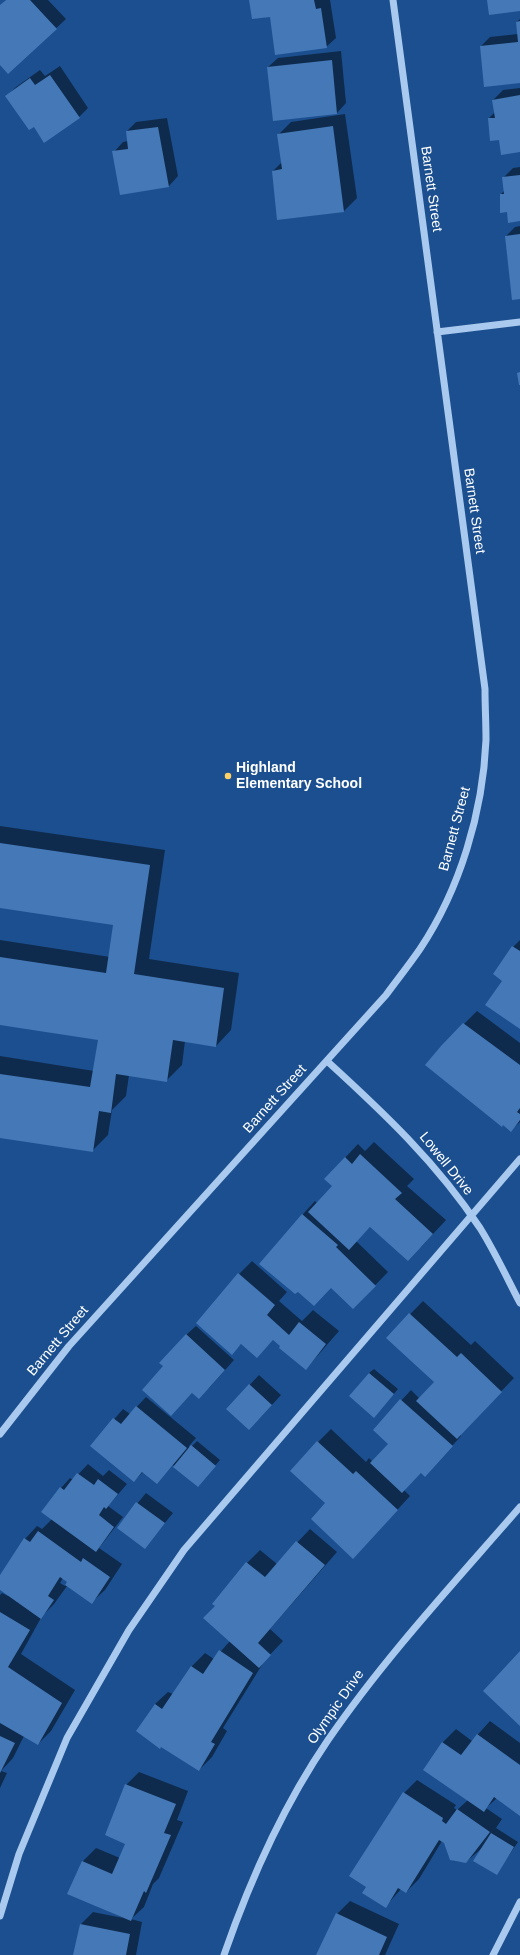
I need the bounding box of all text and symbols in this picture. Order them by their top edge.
street label: Barnett Street [417,145,445,233]
street label: Barnett Street [460,467,488,555]
place label: Highland Elementary School [236,760,362,792]
marker: Highland Elementary School [223,771,233,781]
street label: Barnett Street [436,785,474,873]
street label: Barnett Street [240,1061,310,1137]
street label: Lowell Drive [415,1129,477,1199]
street label: Barnett Street [24,1303,92,1379]
street label: Olympic Drive [304,1667,368,1747]

